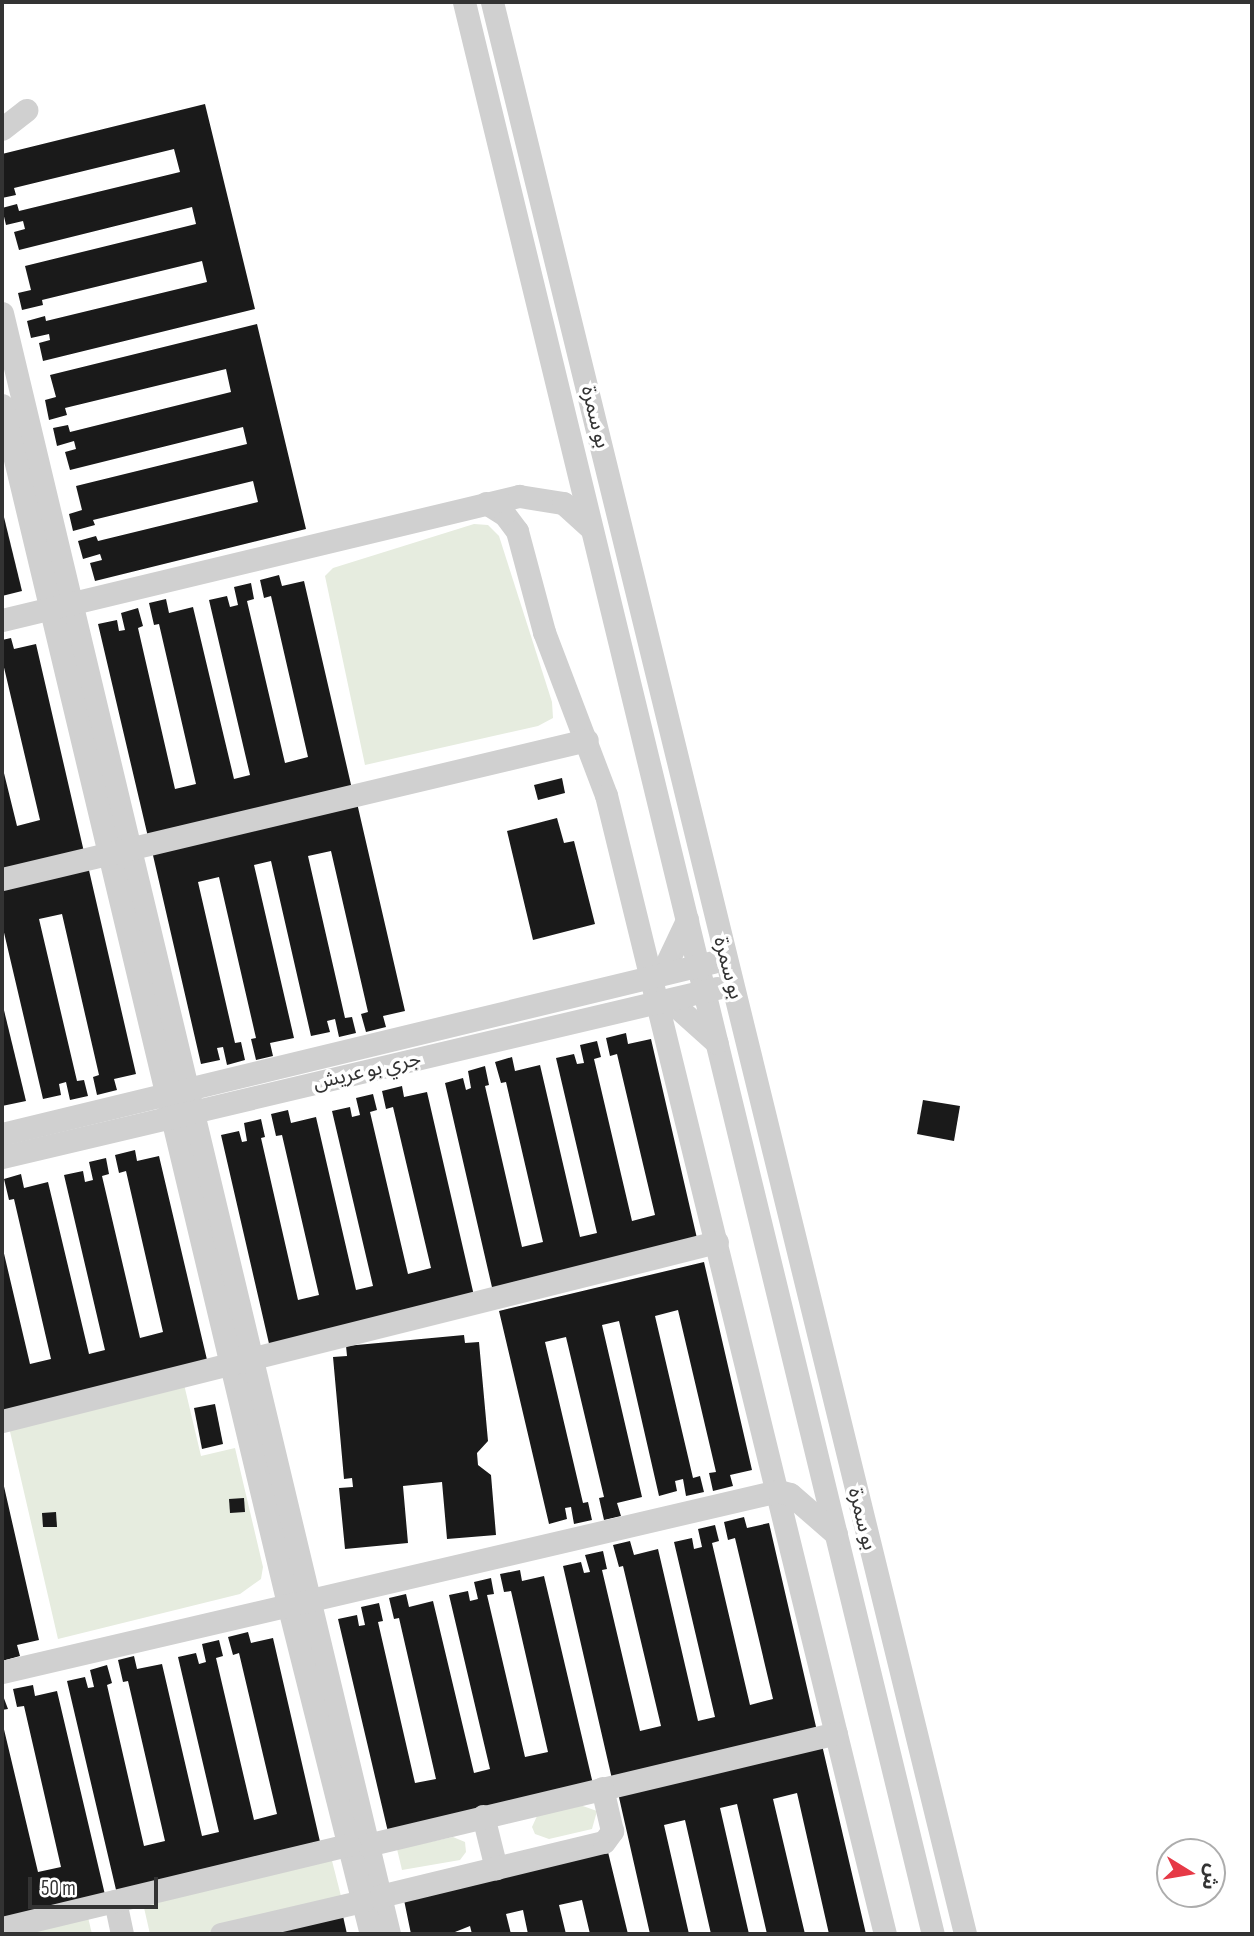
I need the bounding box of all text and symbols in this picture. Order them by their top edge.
street label: بو سمرة [575,383,615,451]
street label: بو سمرة [708,934,748,1002]
street label: جري بو عريش [311,1046,423,1096]
street label: بو سمرة [842,1485,882,1553]
north arrow [1156,1838,1226,1908]
scale bar [32,1862,161,1906]
text: ش [1196,1862,1224,1892]
text: 50 m [41,1876,76,1901]

